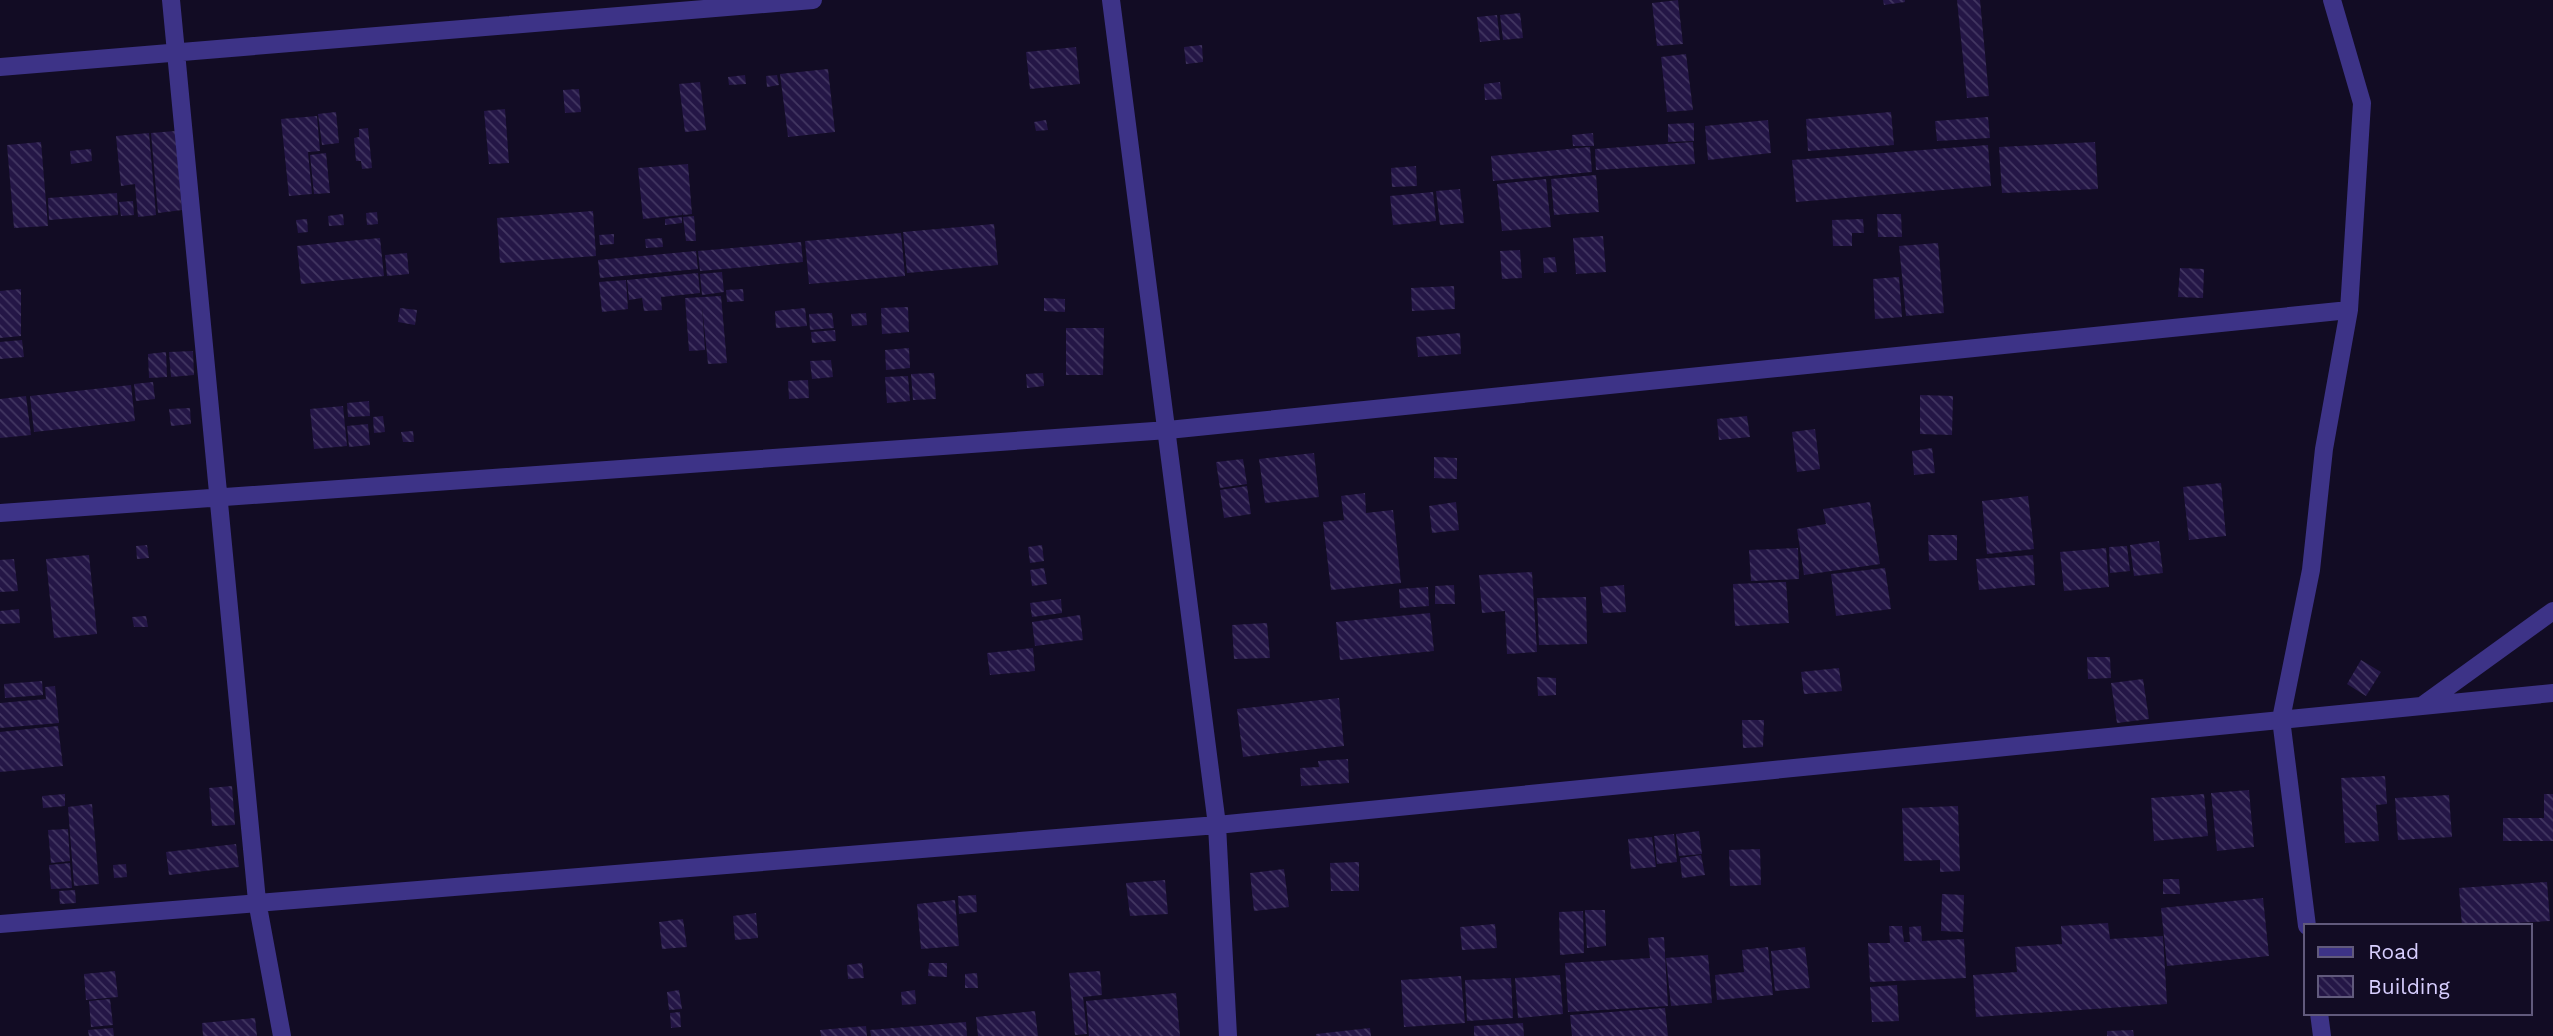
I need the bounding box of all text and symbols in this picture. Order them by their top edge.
legend [2304,924,2532,1015]
text: Road [2368,939,2419,964]
text: Building [2368,974,2450,999]

